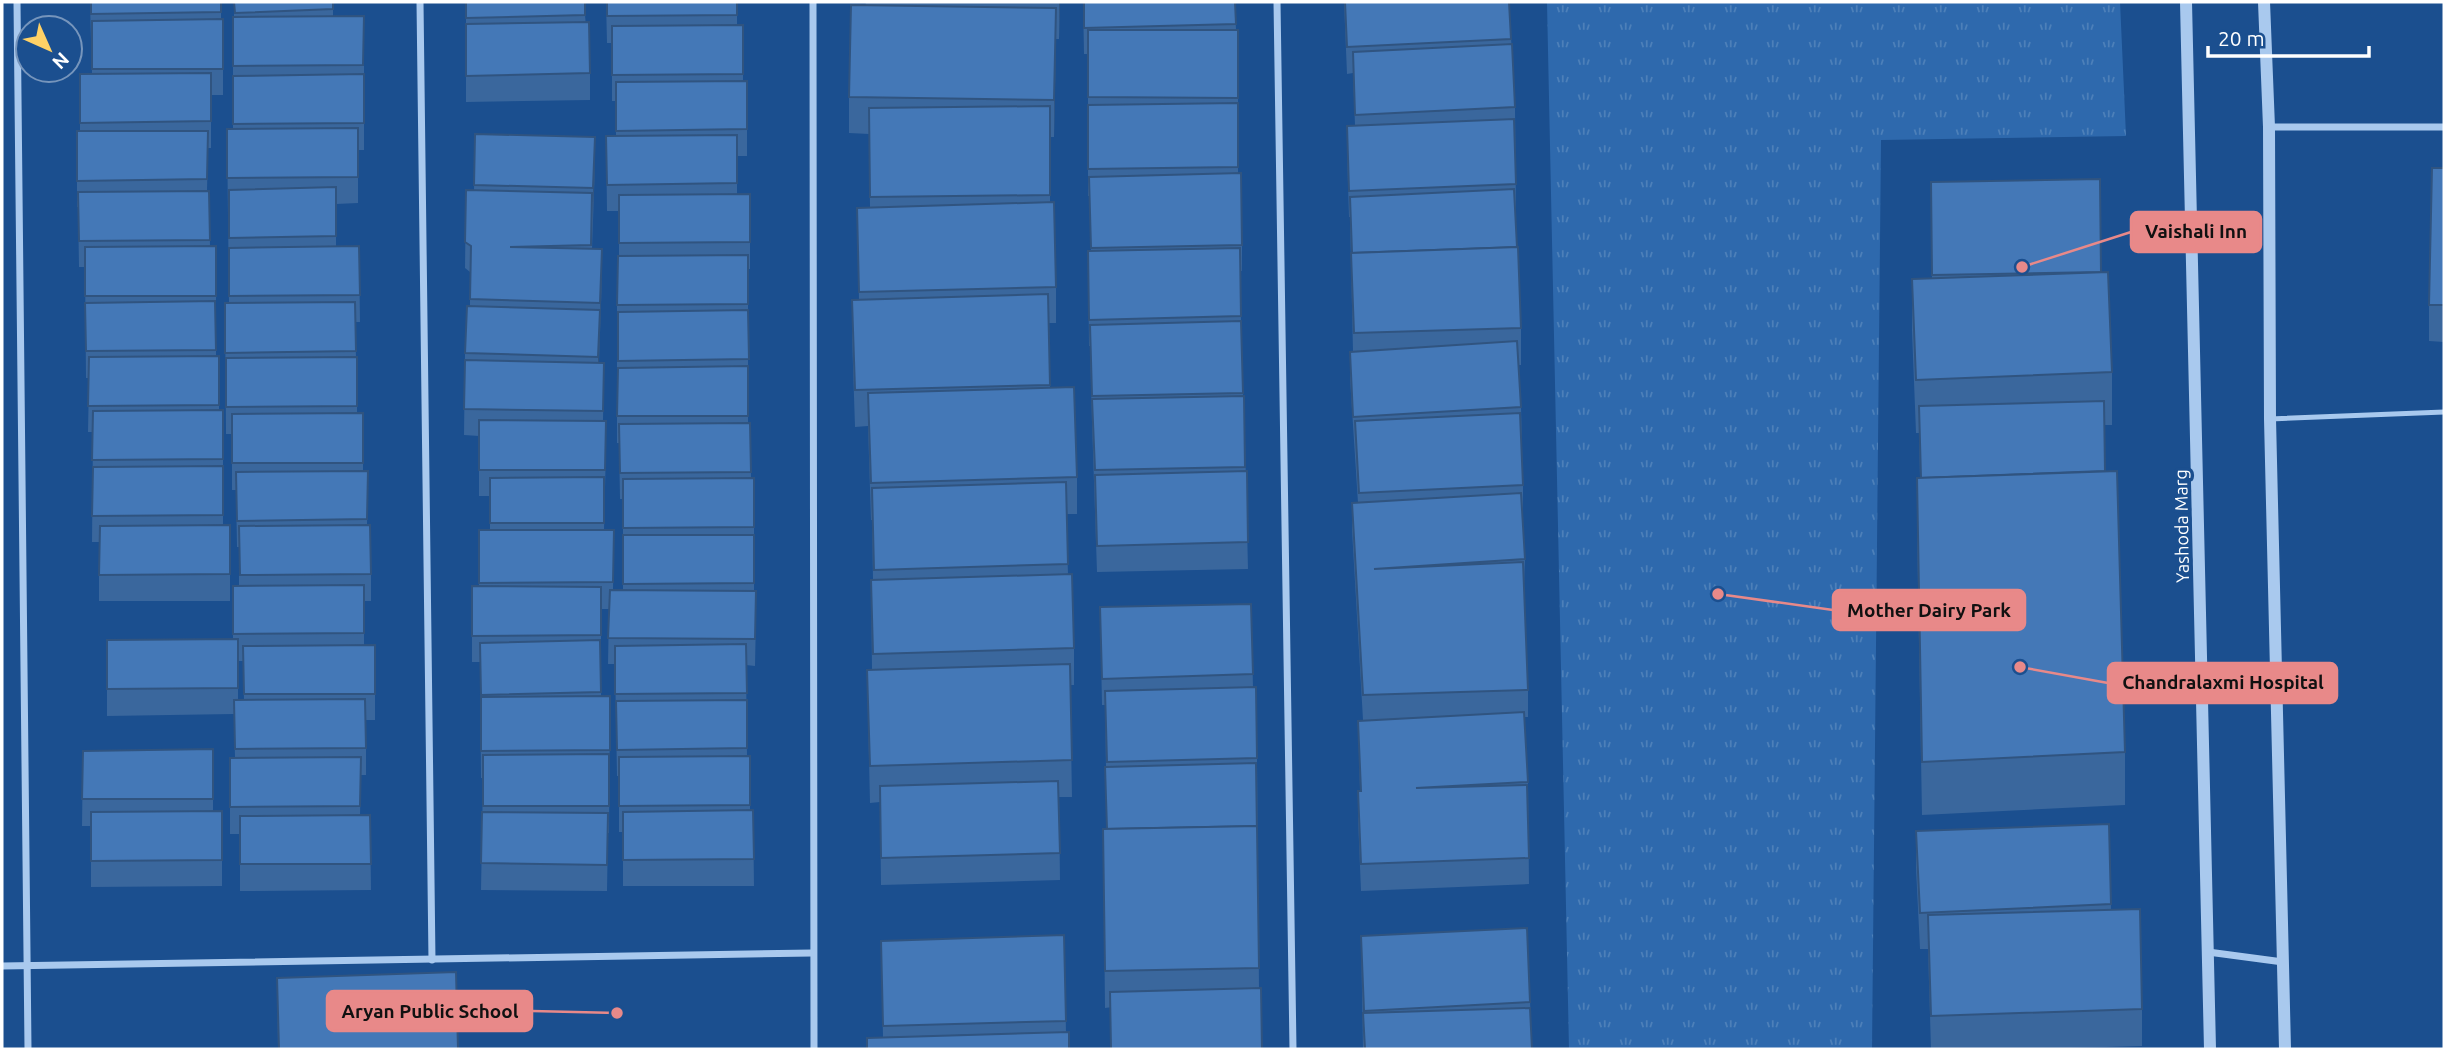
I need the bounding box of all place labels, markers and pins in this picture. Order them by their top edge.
callout: Vaishali Inn [2131,212,2261,252]
callout: Mother Dairy Park [1833,590,2025,630]
callout: Chandralaxmi Hospital [2108,663,2337,703]
callout: Aryan Public School [327,991,532,1031]

